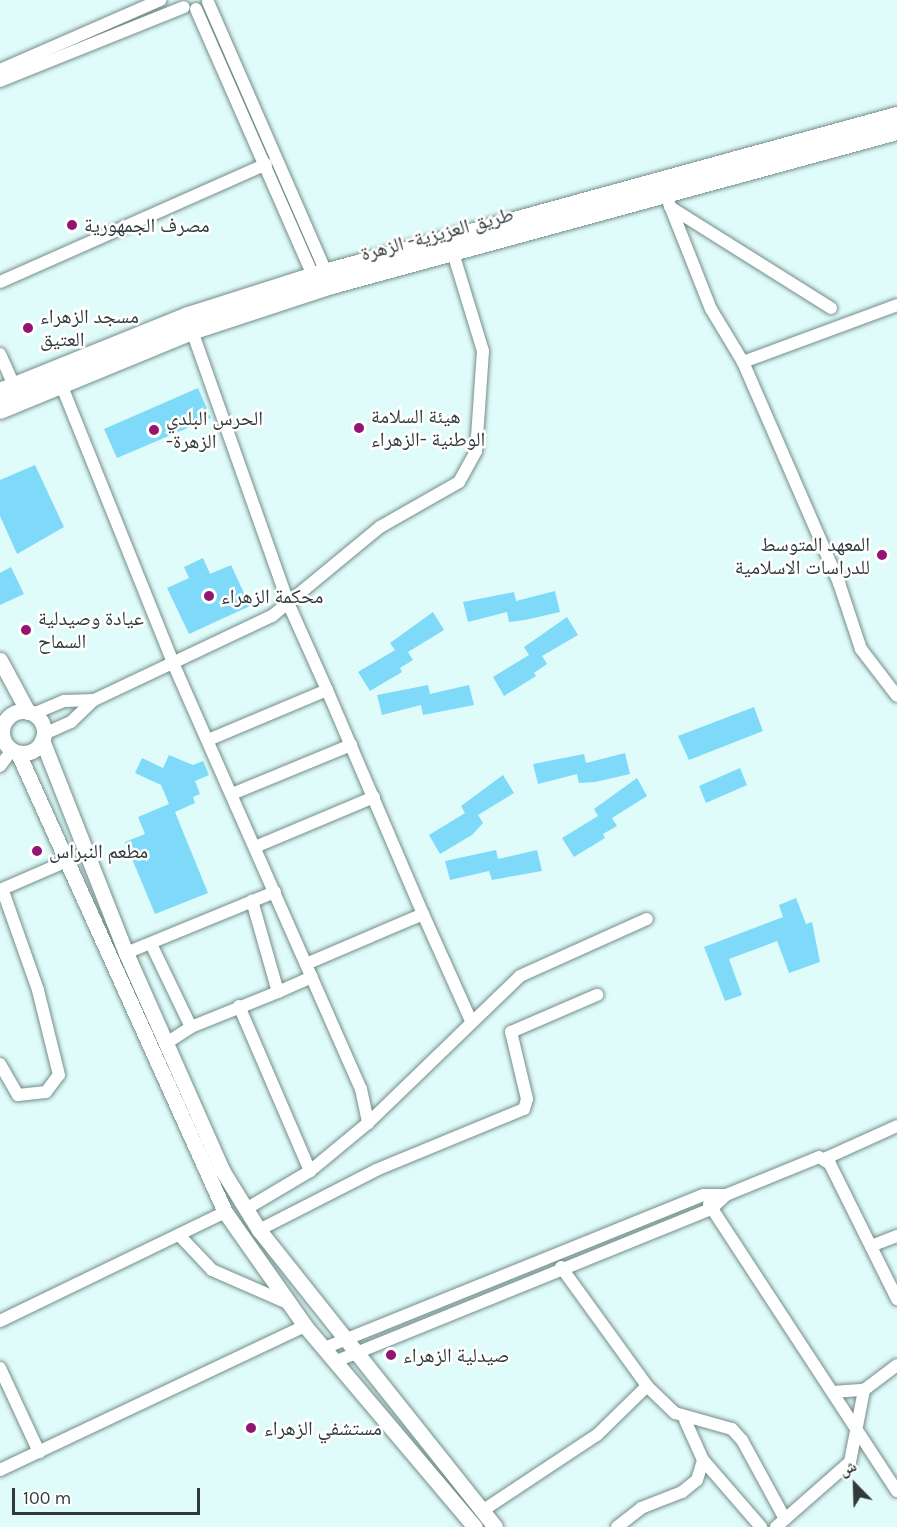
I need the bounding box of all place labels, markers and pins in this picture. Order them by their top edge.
place label: مصرف الجمهورية [84,213,210,237]
marker: مصرف الجمهورية [65,218,79,232]
place label: مسجد الزهراء العتيق [40,304,139,351]
marker: مسجد الزهراء العتيق [21,321,35,335]
place label: هيئة السلامة الوطنية -الزهراء [371,404,485,451]
place label: الحرس البلدي -الزهرة [166,406,263,453]
marker: هيئة السلامة الوطنية -الزهراء [352,421,366,435]
marker: الحرس البلدي -الزهرة [147,423,161,437]
place label: المعهد المتوسط للدراسات الاسلامية [735,532,870,579]
marker: المعهد المتوسط للدراسات الاسلامية [875,548,889,562]
place label: محكمة الزهراء [221,584,323,608]
marker: محكمة الزهراء [202,589,216,603]
place label: عيادة وصيدلية السماح [38,606,144,653]
marker: عيادة وصيدلية السماح [19,623,33,637]
place label: مطعم النبراس [49,839,148,863]
marker: مطعم النبراس [30,844,44,858]
place label: صيدلية الزهراء [403,1343,509,1367]
marker: صيدلية الزهراء [384,1348,398,1362]
place label: مستشفي الزهراء [264,1416,382,1440]
marker: مستشفي الزهراء [242,1419,260,1437]

